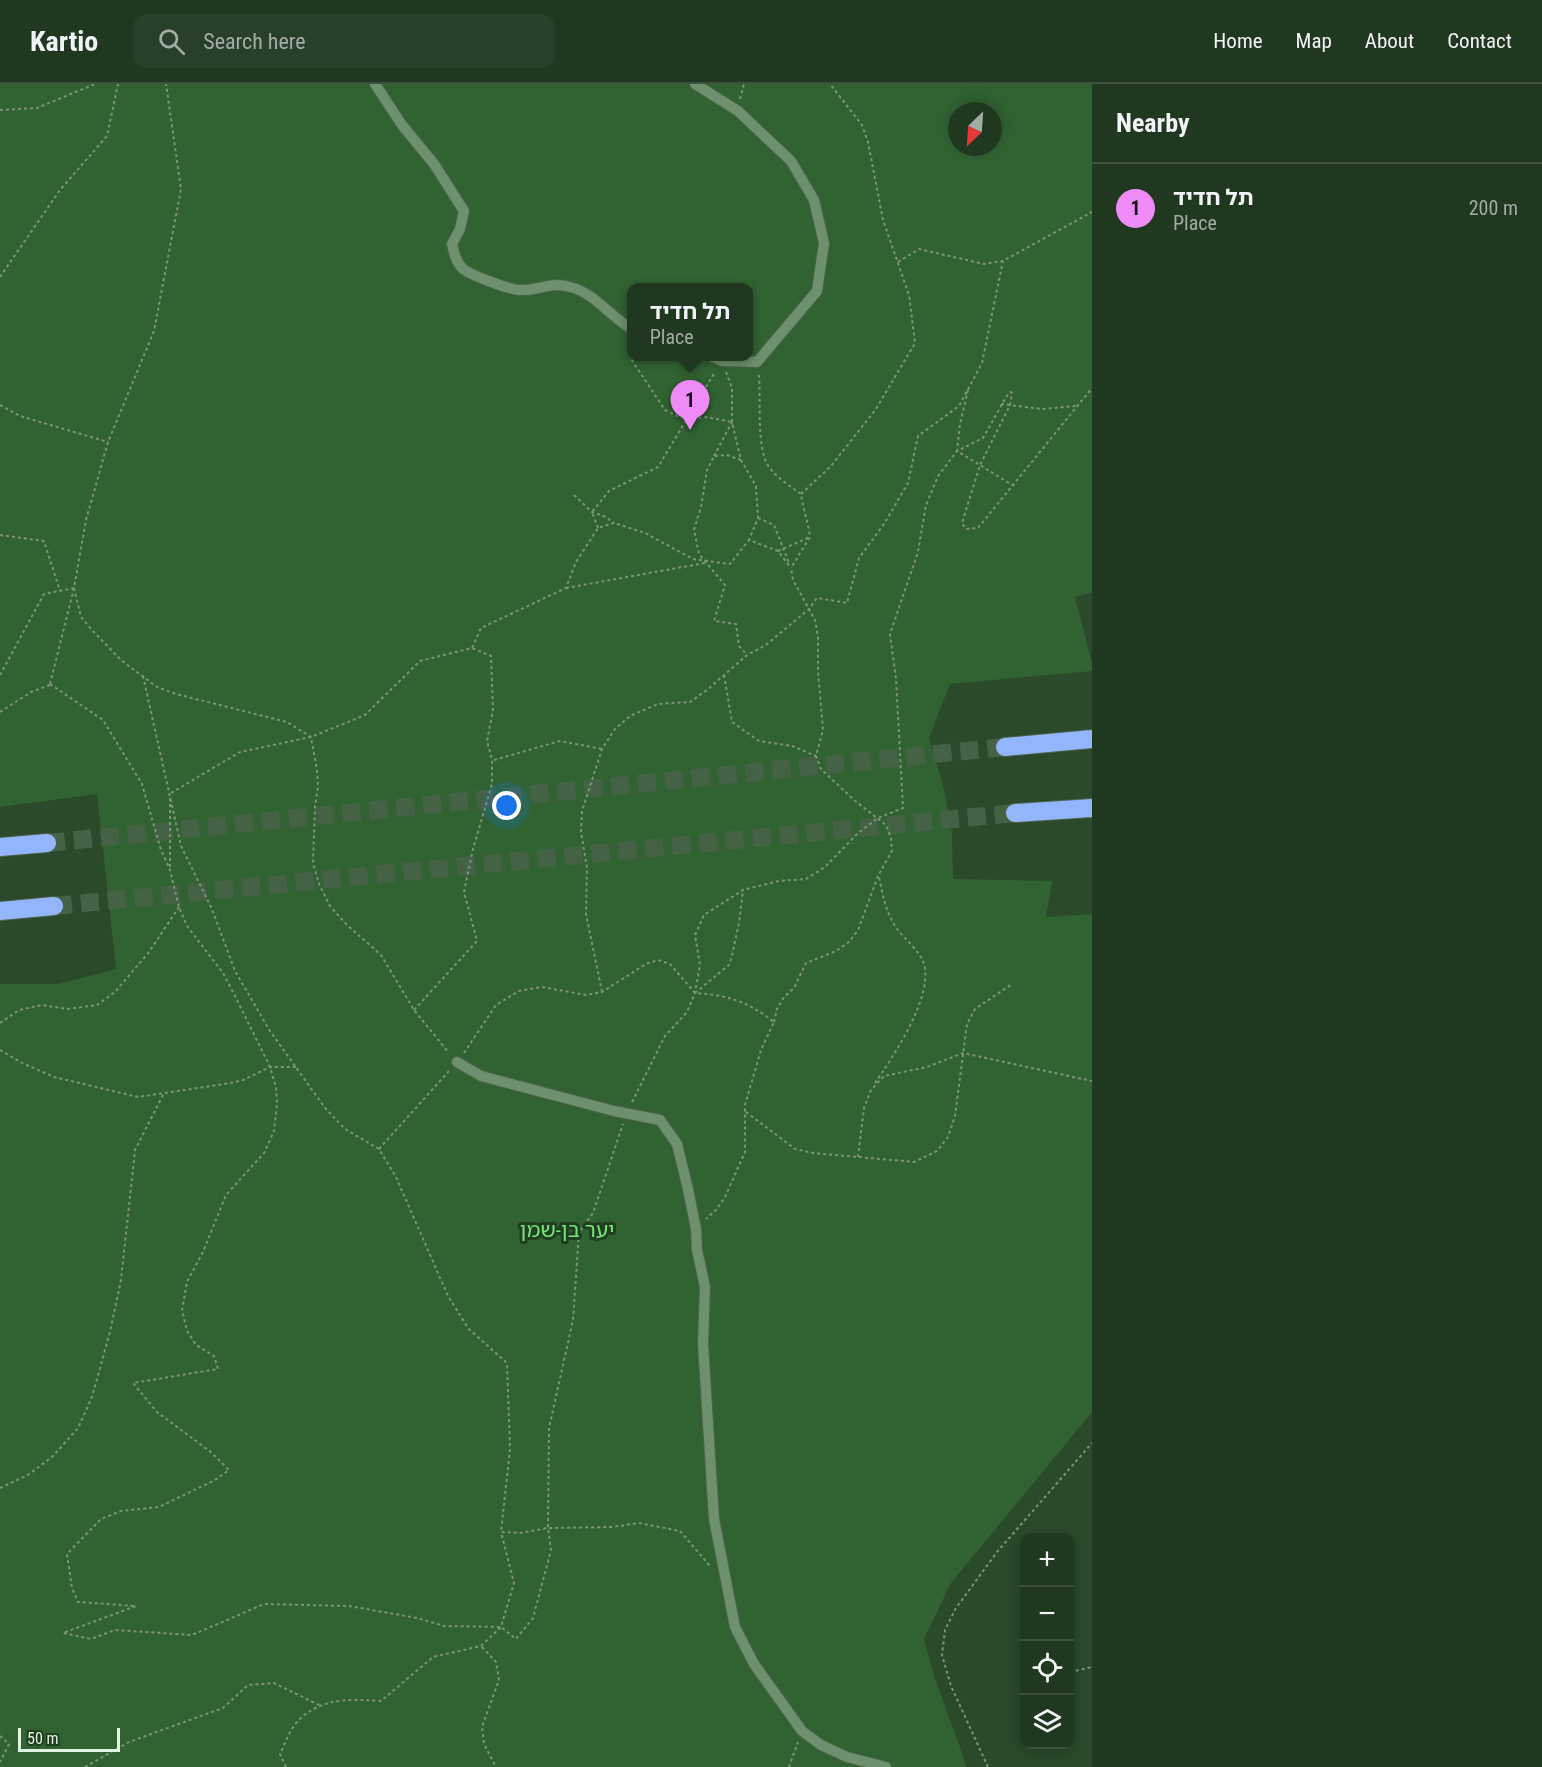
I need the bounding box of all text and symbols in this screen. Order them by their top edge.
search box [134,14,554,68]
text: Kartio [30,25,98,58]
icon: search [155,25,188,58]
text: Search here [203,29,306,54]
text: Home [1213,29,1263,53]
text: Map [1296,29,1332,53]
text: About [1365,29,1414,53]
text: Contact [1447,29,1512,53]
north arrow [948,102,1002,156]
text: Nearby [1116,108,1190,138]
text: תל חדיד [1173,185,1254,210]
text: 1 [1130,196,1141,220]
text: 200 m [1469,196,1518,220]
text: Place [1173,211,1217,235]
popup [627,283,753,361]
text: תל חדיד [650,299,730,324]
text: Place [650,325,694,349]
pin: 1 [670,380,710,430]
your location [492,791,521,820]
park label: יער בן-שמן [520,1218,614,1242]
map controls [1020,1533,1074,1749]
button: + [1020,1533,1074,1587]
button: − [1020,1587,1074,1641]
button: locate [1020,1641,1074,1695]
button: layers [1020,1695,1074,1749]
scale bar [18,1725,120,1752]
text: 50 m [27,1729,59,1748]

